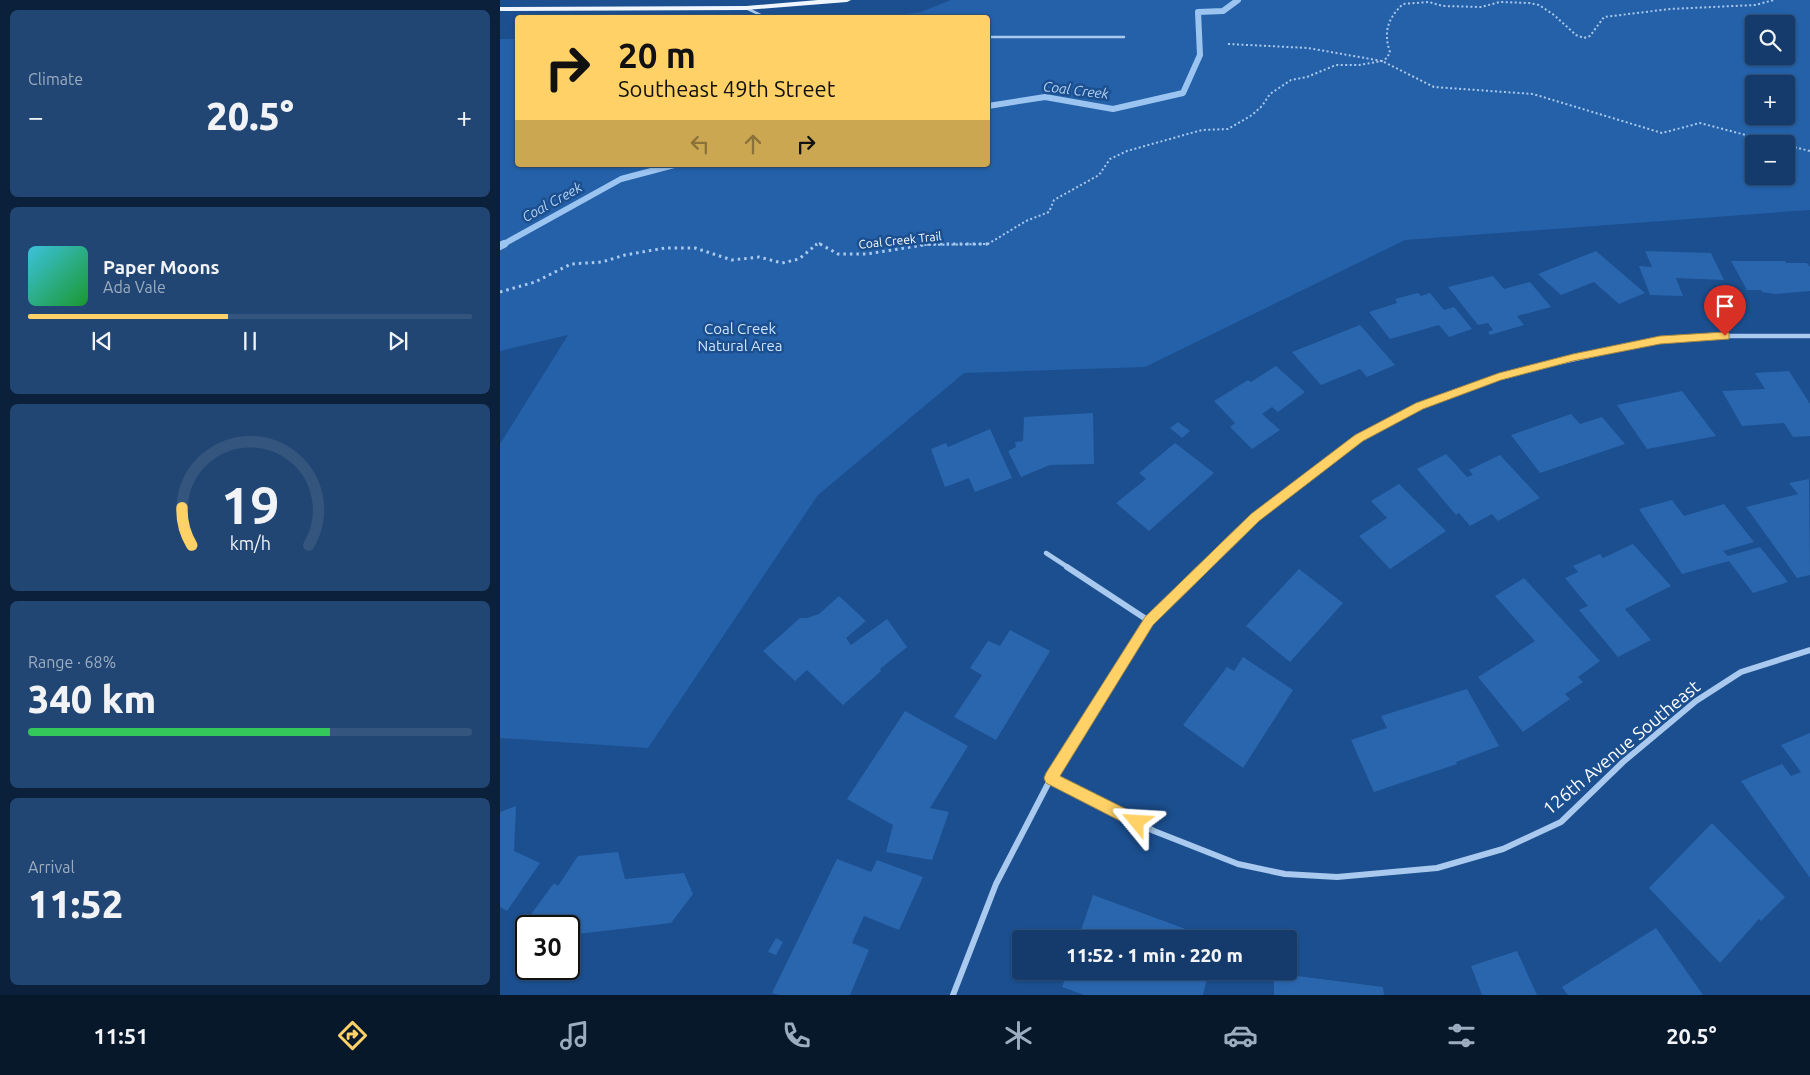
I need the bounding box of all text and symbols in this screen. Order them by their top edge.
map controls [1745,15,1795,185]
button: search [1745,15,1795,65]
icon: right [535,35,600,100]
text: 20 m [618,35,696,75]
text: Climate [28,70,83,88]
button: + [1745,75,1795,125]
text: Southeast 49th Street [618,76,835,101]
water label: Coal Creek [1042,78,1111,102]
text: 20.5° [206,95,294,137]
text: − [28,101,44,132]
text: + [456,101,472,132]
icon: left [686,130,714,158]
icon: ahead [739,130,767,158]
icon: right [792,130,820,158]
button: − [1745,135,1795,185]
water label: Coal Creek [519,179,585,225]
street label: Coal Creek Trail [858,229,942,251]
text: Paper Moons [103,256,220,278]
text: Ada Vale [103,278,166,296]
pin [1704,285,1746,336]
icon: arrive [1711,292,1739,320]
park label: Coal Creek Natural Area [697,320,783,354]
icon: previous [88,327,116,355]
icon: pause [236,327,264,355]
icon: next [384,327,412,355]
text: 19 [221,476,279,534]
text: km/h [229,533,271,553]
text: Range · 68% [28,653,116,671]
street label: 126th Avenue Southeast [1539,676,1703,818]
text: 340 km [28,678,156,720]
position arrow [1110,795,1162,847]
text: Arrival [28,858,75,876]
text: 11:52 [28,883,123,925]
speed limit sign: 30 [515,915,580,980]
text: 11:52 · 1 min · 220 m [1066,944,1243,966]
icon: directions [335,1018,370,1053]
icon: music [557,1018,592,1053]
icon: phone [779,1018,814,1053]
icon: climate [1001,1018,1036,1053]
icon: car [1223,1018,1258,1053]
icon: filters [1444,1018,1479,1053]
text: 11:51 [93,1023,148,1048]
text: 20.5° [1666,1023,1717,1048]

